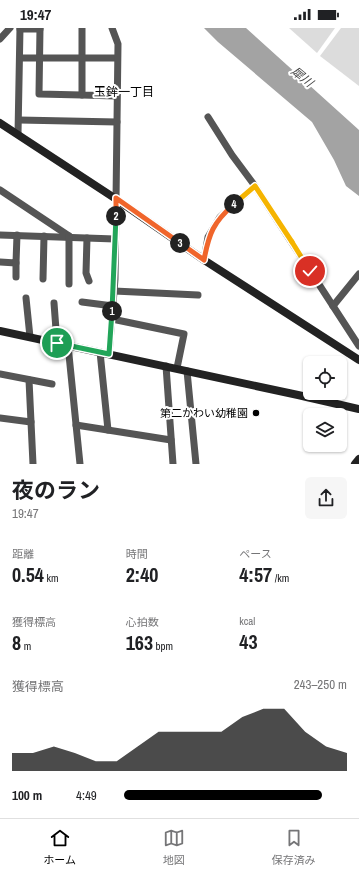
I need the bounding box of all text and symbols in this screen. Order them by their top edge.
text: 19:47 [20,4,51,25]
water label: 犀川 [288,63,318,92]
district label: 玉鉾一丁目 [94,84,154,100]
pin: 4 [224,194,244,214]
text: 4 [231,197,237,211]
pin: 2 [106,206,126,226]
text: 2 [113,209,119,223]
pin: 3 [170,233,190,253]
text: 3 [177,236,183,250]
pin [293,254,327,288]
icon: check [299,260,321,282]
pin: 1 [102,301,122,321]
text: 1 [109,304,115,318]
pin [40,326,74,360]
icon: arrive [46,332,68,354]
map controls [303,356,347,452]
button: locate [303,356,347,400]
place label: 第二かわい幼稚園 [160,406,248,420]
marker: 第二かわい幼稚園 [251,408,261,418]
button: layers [303,408,347,452]
text: 夜のラン [12,475,100,505]
button: share [305,477,347,519]
text: 19:47 [12,505,39,522]
text: 距離 [12,547,34,561]
text: 時間 [126,547,148,561]
text: ペース [239,547,272,561]
text: 0.54 [12,561,44,588]
text: 2:40 [126,561,158,588]
text: 4:57 [239,561,272,588]
text: km [44,571,58,585]
text: /km [272,571,289,585]
text: kcal [239,614,255,628]
text: 獲得標高 [12,615,56,629]
text: 心拍数 [126,615,159,629]
text: 43 [239,628,258,655]
text: 8 [12,629,21,656]
text: 163 [126,629,153,656]
text: m [21,639,31,653]
text: bpm [153,639,173,653]
text: 243–250 m [294,676,347,693]
text: 獲得標高 [12,678,64,695]
text: 100 m [12,787,42,804]
text: 4:49 [76,787,97,804]
tab: ホーム [43,827,76,867]
tab: 地図 [163,827,185,867]
tab: 保存済み [272,827,316,867]

